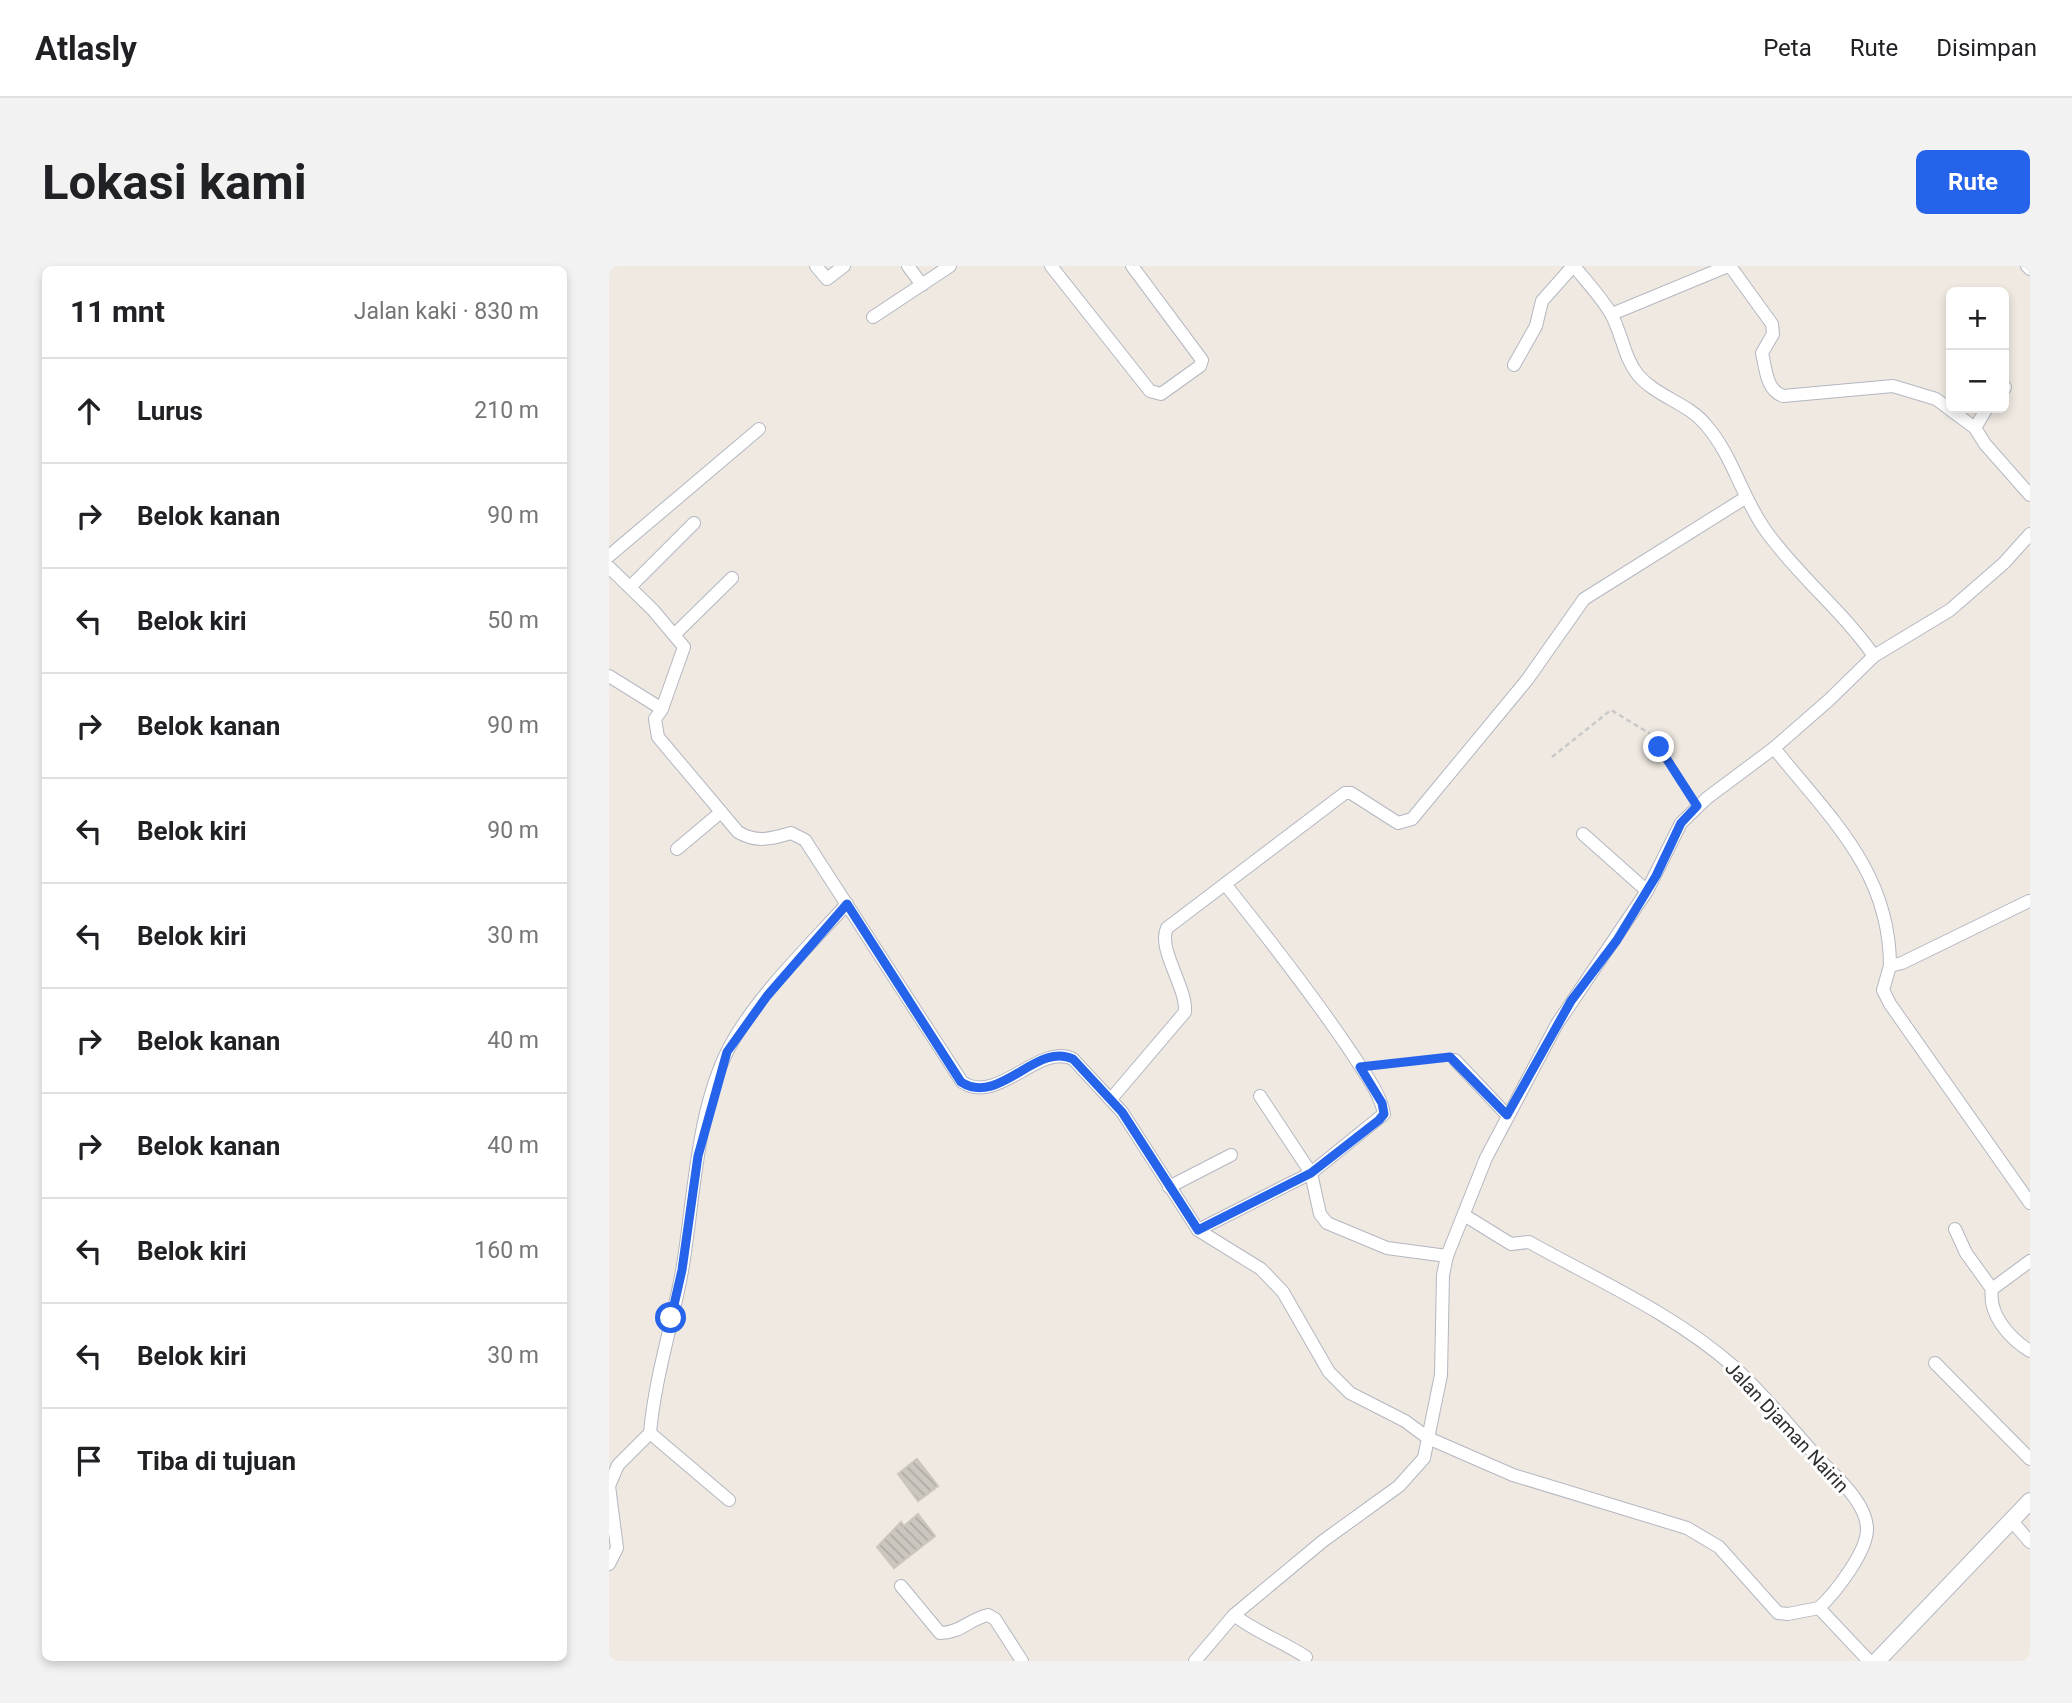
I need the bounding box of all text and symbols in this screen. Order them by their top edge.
text: Atlasly [35,29,137,68]
text: Peta [1763,34,1812,62]
text: Rute [1850,34,1898,62]
text: Disimpan [1936,34,2037,62]
button: Rute [1916,150,2030,214]
text: Lokasi kami [42,154,307,211]
map controls [1946,287,2009,413]
button: + [1946,287,2009,350]
text: 11 mnt [70,294,165,329]
text: Jalan kaki · 830 m [354,298,539,325]
button: − [1946,350,2009,413]
icon: ahead [70,392,108,430]
text: Lurus [137,396,203,426]
text: 210 m [474,397,539,424]
icon: right [70,497,108,535]
text: Belok kanan [137,501,280,531]
text: 90 m [487,502,539,529]
icon: left [70,602,108,640]
text: Belok kiri [137,606,247,636]
text: 50 m [487,607,539,634]
icon: right [70,707,108,745]
text: Belok kanan [137,711,280,741]
text: 90 m [487,712,539,739]
route end [1643,731,1674,762]
icon: left [70,812,108,850]
text: Belok kiri [137,816,247,846]
text: 90 m [487,817,539,844]
icon: left [70,917,108,955]
text: Belok kiri [137,921,247,951]
text: 30 m [487,922,539,949]
icon: right [70,1022,108,1060]
text: Belok kanan [137,1026,280,1056]
text: 40 m [487,1027,539,1054]
icon: right [70,1127,108,1165]
text: Belok kanan [137,1131,280,1161]
text: 40 m [487,1132,539,1159]
icon: left [70,1232,108,1270]
text: Belok kiri [137,1236,247,1266]
text: 160 m [474,1237,539,1264]
route start [655,1302,686,1333]
icon: left [70,1337,108,1375]
text: Belok kiri [137,1341,247,1371]
text: 30 m [487,1342,539,1369]
street label: Jalan Djaman Nairin [1720,1357,1854,1497]
icon: arrive [70,1442,108,1480]
text: Tiba di tujuan [137,1446,296,1476]

